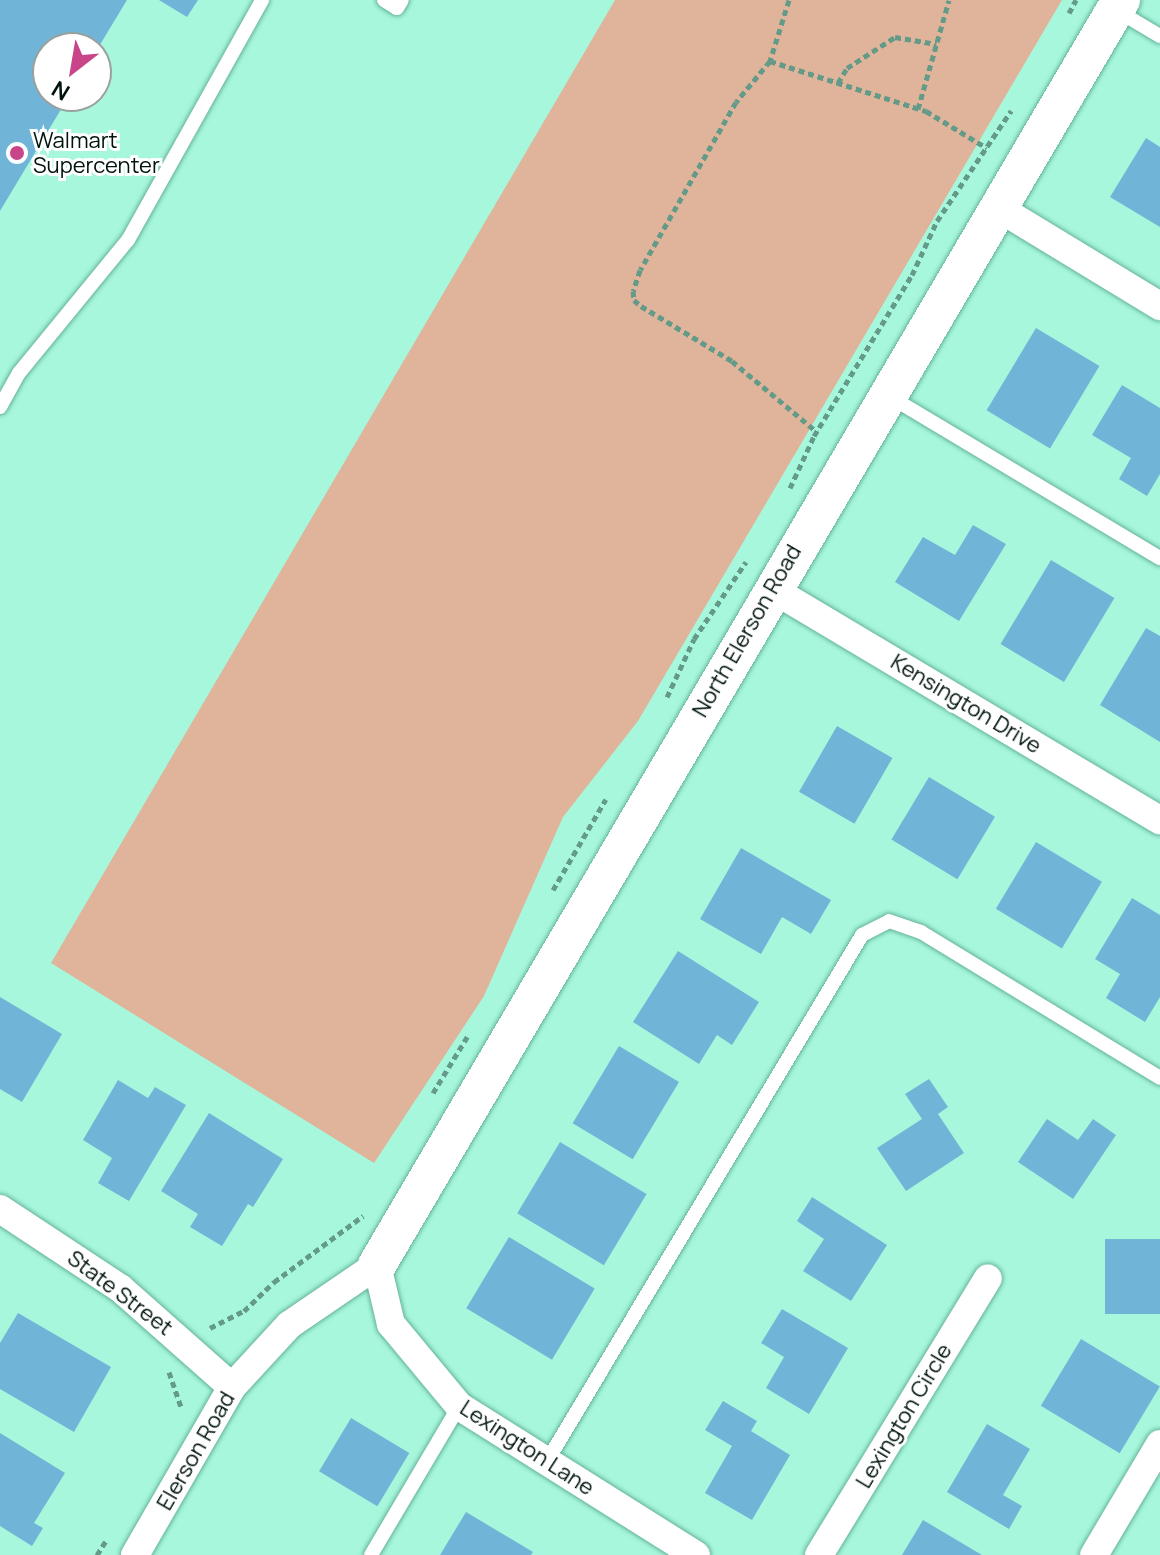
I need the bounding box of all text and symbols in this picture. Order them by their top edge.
north arrow [32,32,112,112]
text: N [46,74,75,108]
place label: Walmart Supercenter [33,127,160,178]
marker: Walmart Supercenter [8,144,26,162]
street label: North Elerson Road [687,540,807,722]
street label: Kensington Drive [886,649,1046,759]
street label: State Street [62,1245,178,1341]
street label: Lexington Circle [851,1339,957,1493]
street label: Elerson Road [152,1387,240,1515]
street label: Lexington Lane [455,1395,599,1501]

